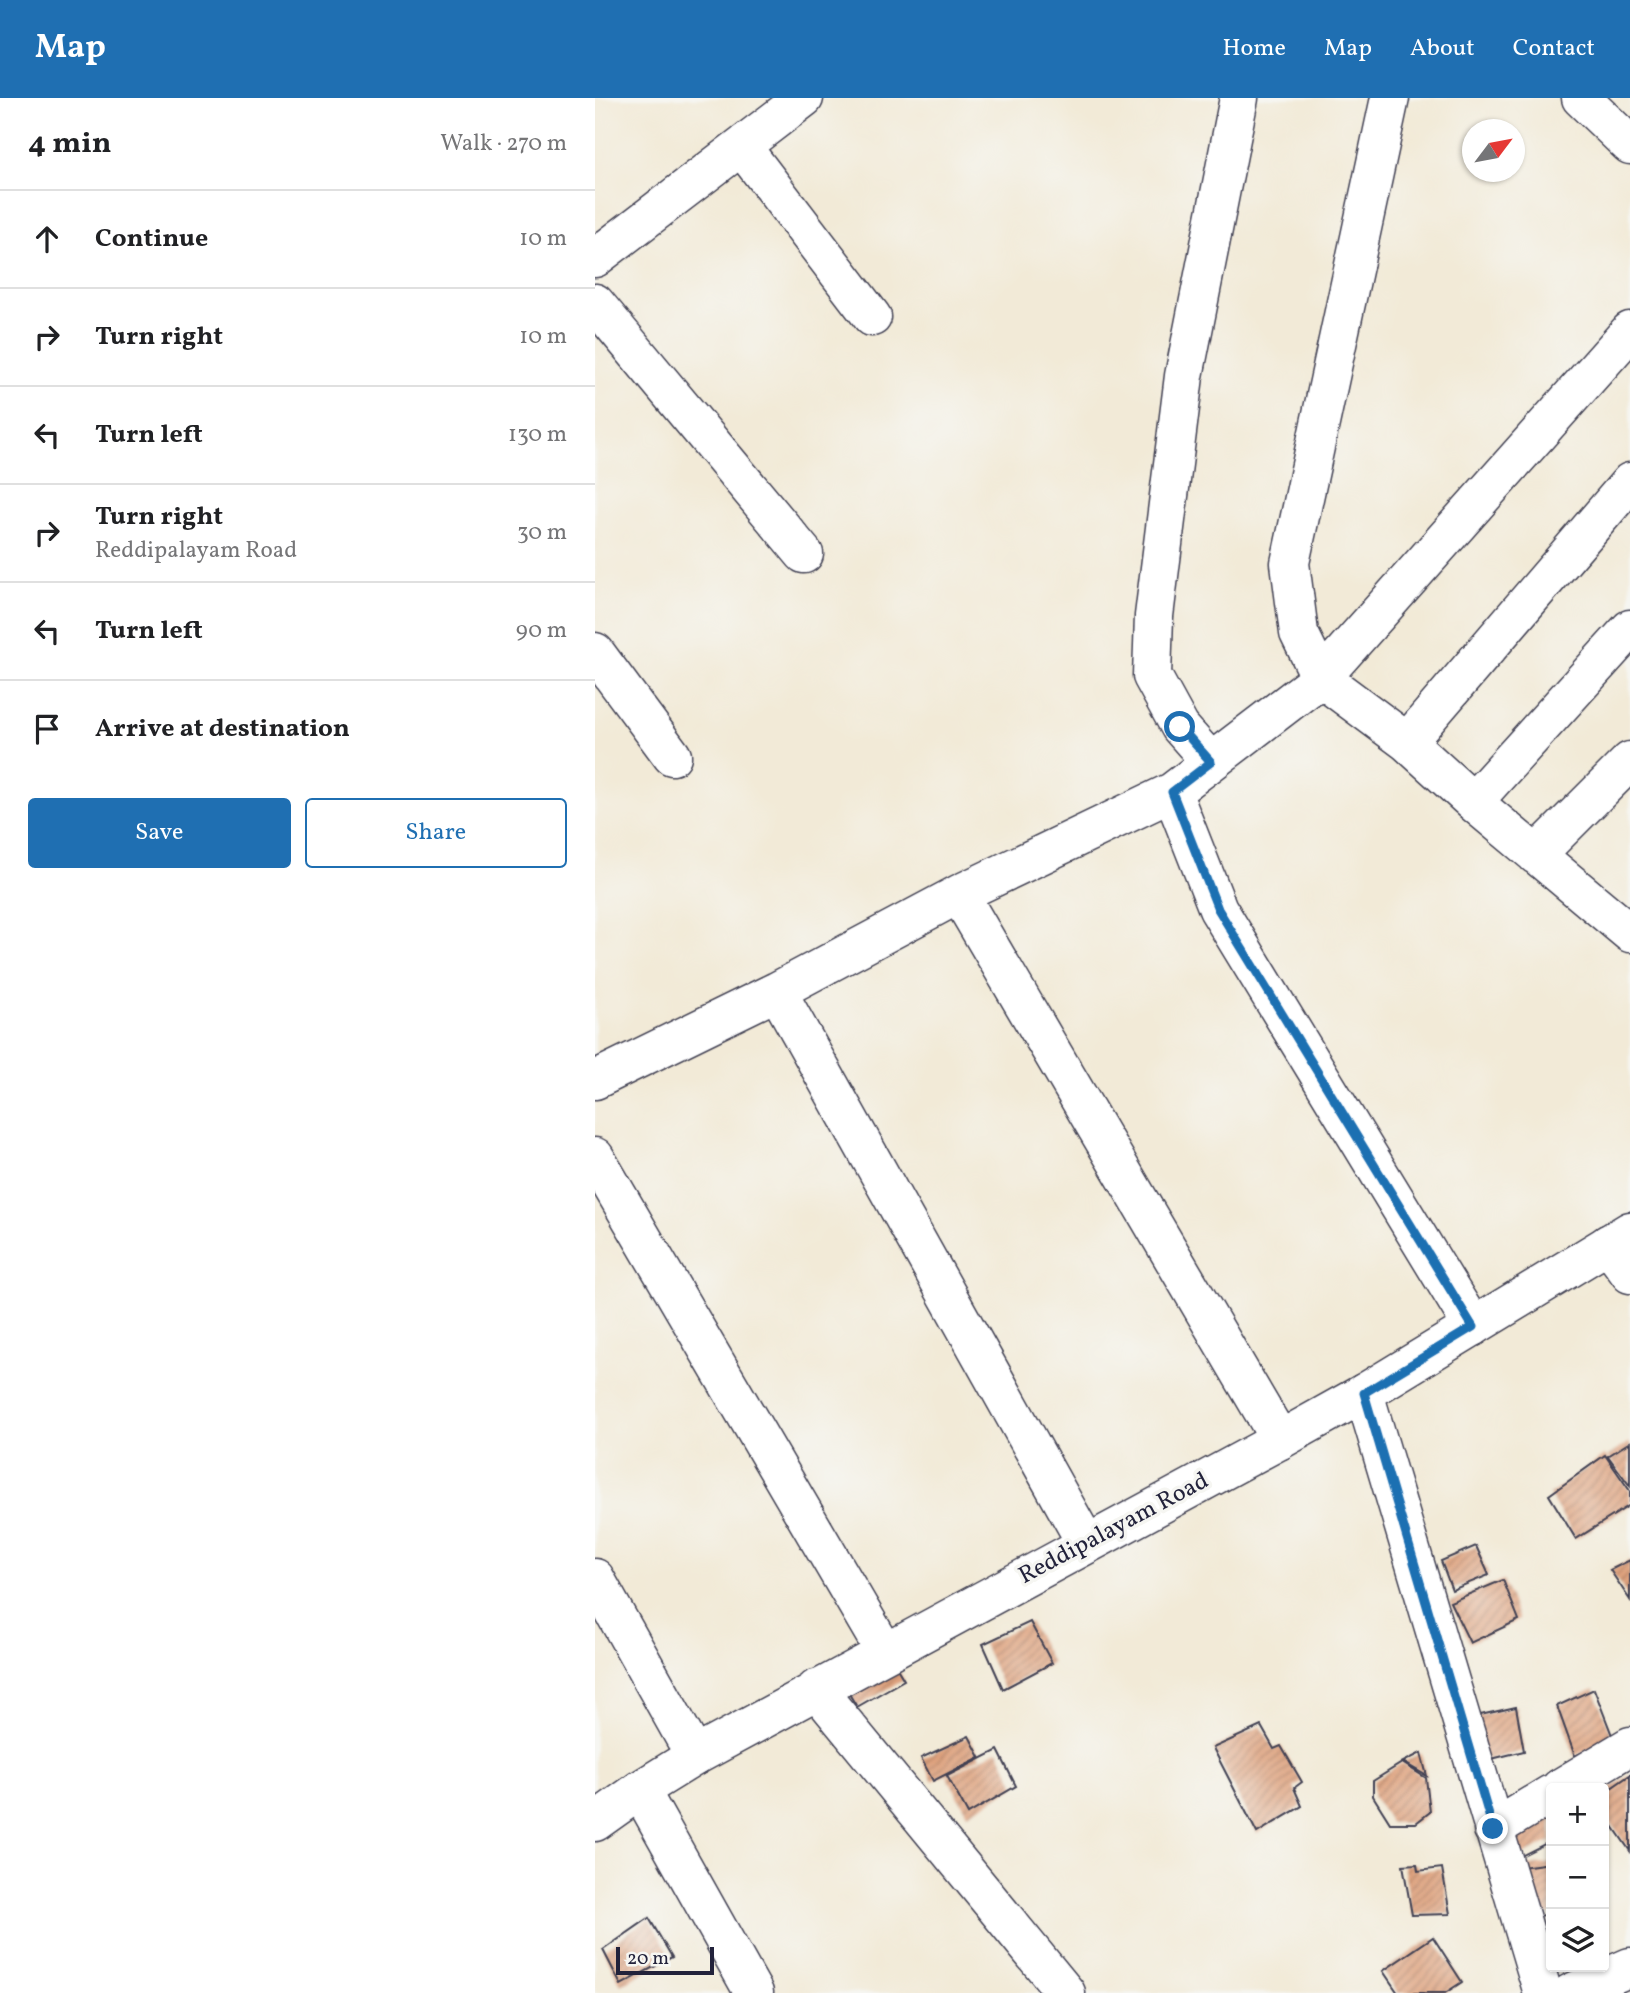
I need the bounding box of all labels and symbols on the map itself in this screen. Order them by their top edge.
north arrow [1462,119,1525,182]
route start [1164,711,1195,742]
street label: Reddipalayam Road [1013,1464,1215,1594]
route end [1477,1813,1508,1844]
scale bar [616,1944,714,1976]

